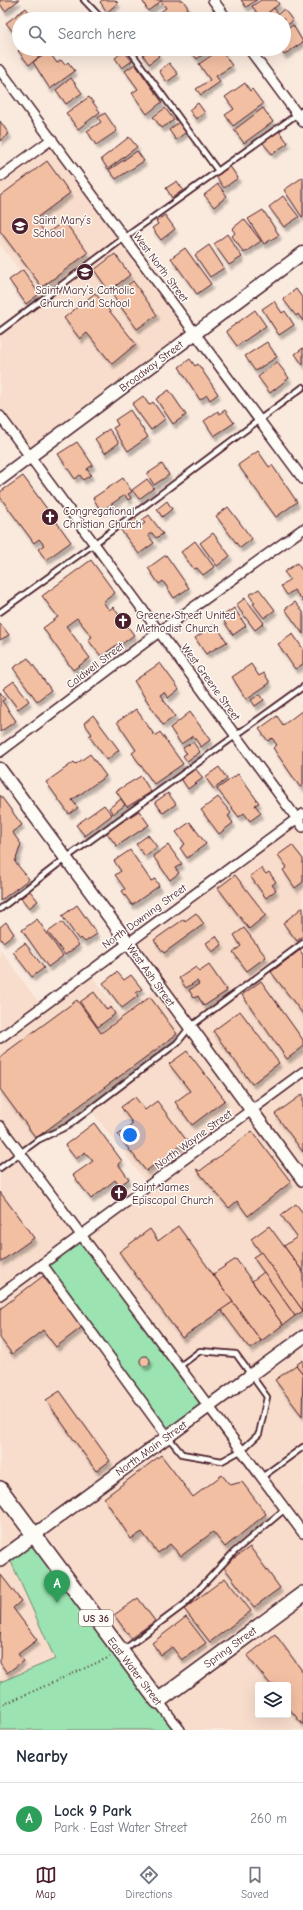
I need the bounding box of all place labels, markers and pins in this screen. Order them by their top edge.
place label: Saint Mary’s School [33,214,91,240]
school or university icon: Saint Mary’s School [10,216,30,236]
school or university icon: Saint Mary’s Catholic Church and School [75,262,95,282]
place label: Saint Mary’s Catholic Church and School [35,284,135,310]
place label: Congregational Christian Church [63,505,142,531]
church icon: Congregational Christian Church [40,507,60,527]
place label: Greene Street United Methodist Church [136,609,236,635]
church icon: Greene Street United Methodist Church [113,611,133,631]
place label: Saint James Episcopal Church [132,1181,214,1207]
church icon: Saint James Episcopal Church [109,1183,129,1203]
pin: A [44,1570,70,1603]

